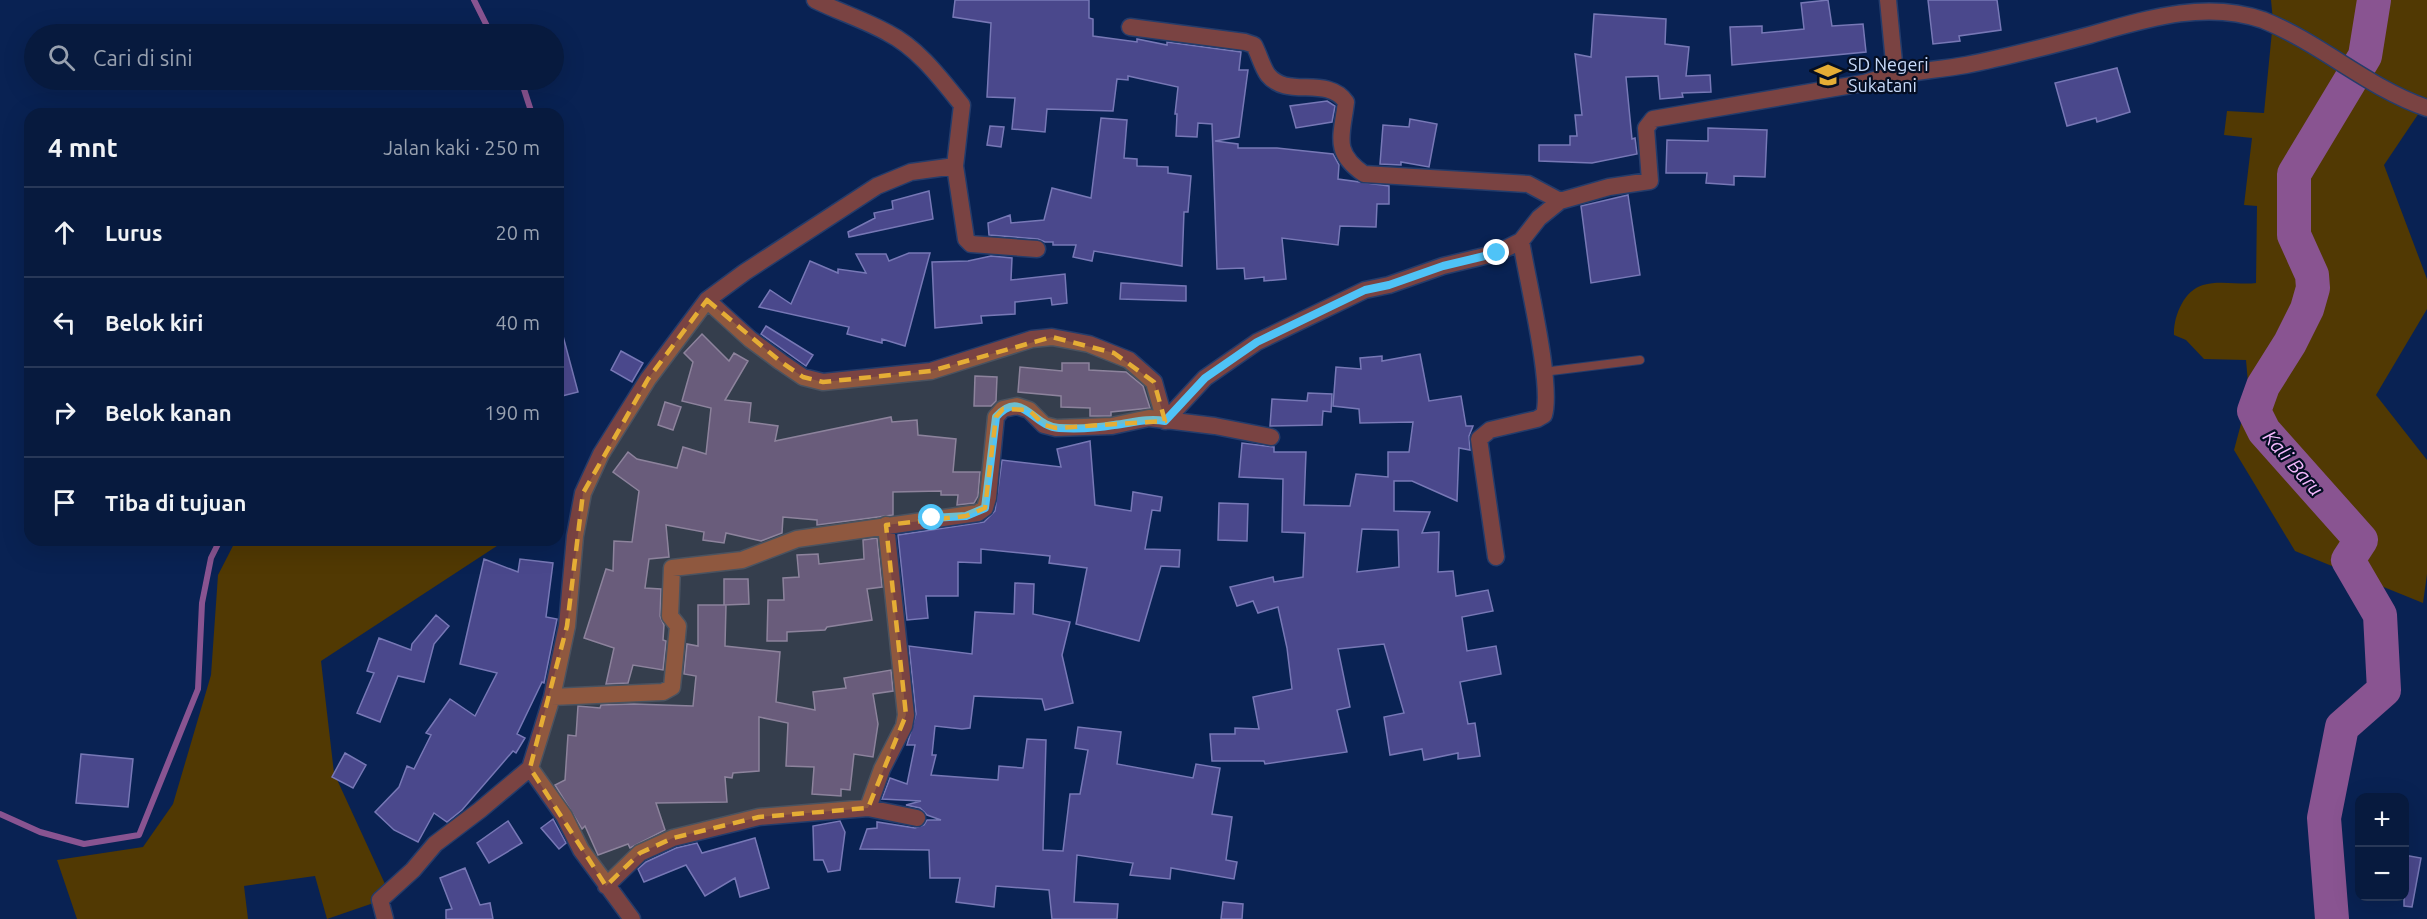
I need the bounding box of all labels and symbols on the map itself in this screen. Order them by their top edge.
place label: SD Negeri Sukatani [1848,54,1929,95]
school or university icon: SD Negeri Sukatani [1813,60,1843,90]
route end [1483,239,1509,265]
water label: Kali Baru [2259,425,2328,500]
route start [918,504,944,530]

